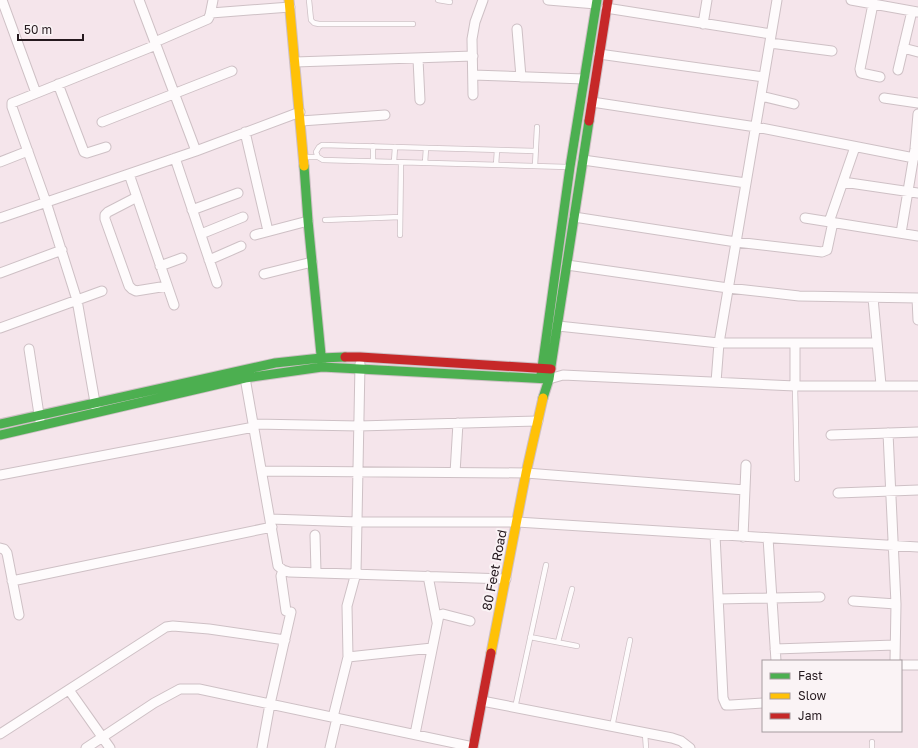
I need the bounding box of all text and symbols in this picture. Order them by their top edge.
scale bar [18,16,83,42]
text: 50 m [24,22,52,37]
street label: 80 Feet Road [478,528,510,612]
legend [762,660,902,732]
text: Fast [798,668,823,683]
text: Slow [798,688,826,703]
text: Jam [798,708,822,723]

